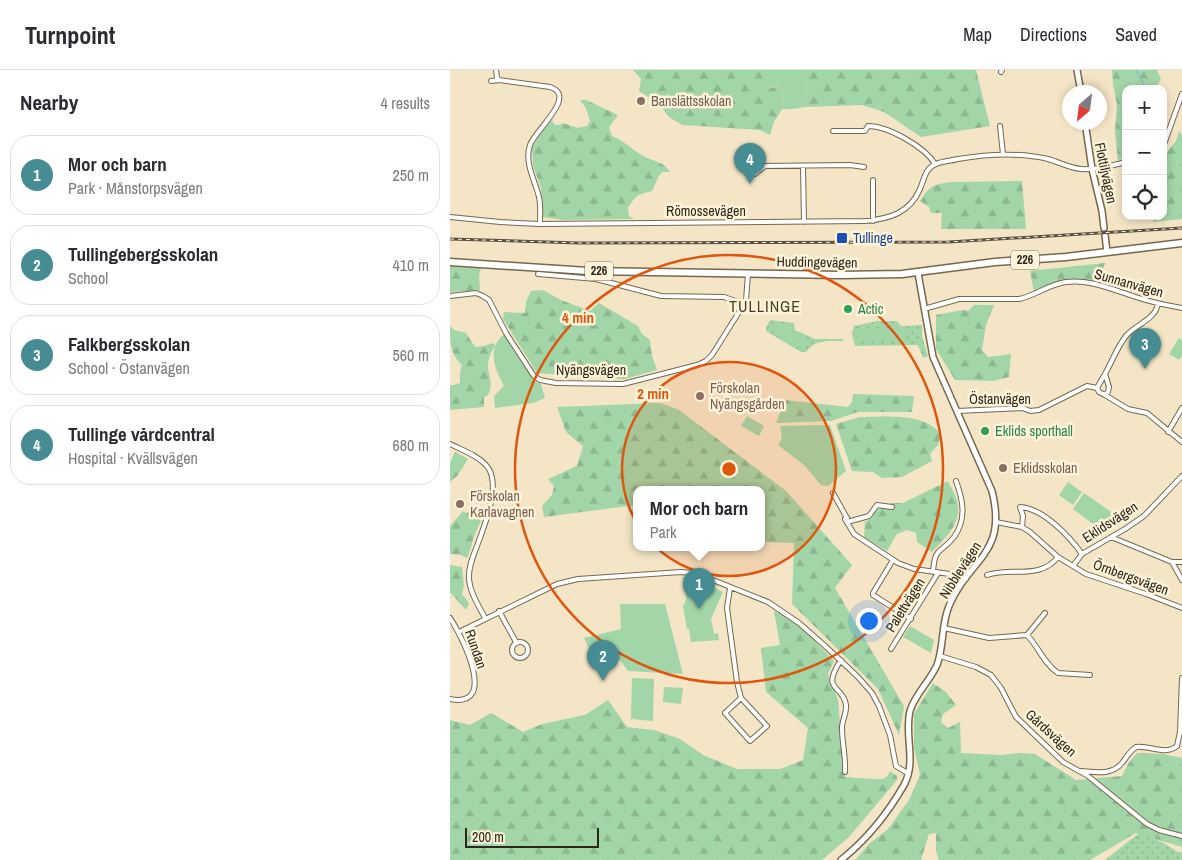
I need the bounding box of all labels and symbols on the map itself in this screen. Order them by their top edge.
north arrow [1062,85,1107,130]
place label: Banslättsskolan [651,92,731,110]
marker: Banslättsskolan [635,95,647,107]
street label: Flottiljvägen [1091,141,1121,205]
pin: 4 [734,143,766,184]
street label: Römossevägen [666,202,746,220]
place label: Tullinge [853,229,893,247]
marker: Tullinge [835,231,849,245]
road number: 226 [1011,250,1039,270]
street label: Huddingevägen [776,252,858,272]
road number: 226 [585,262,613,280]
street label: Sunnanvägen [1092,265,1166,301]
district label: TULLINGE [729,295,801,317]
place label: Actic [857,300,884,318]
marker: Actic [842,303,854,315]
text: 4 min [562,307,594,328]
pin: 3 [1129,328,1161,369]
street label: Nyängsvägen [556,361,626,379]
place label: Förskolan Nyängsgården [710,379,785,413]
text: 2 min [637,383,669,404]
marker: Förskolan Nyängsgården [694,390,706,402]
street label: Östanvägen [969,390,1031,408]
place label: Eklids sporthall [995,422,1073,440]
marker: Eklids sporthall [979,425,991,437]
place label: Eklidsskolan [1013,459,1077,477]
centre of rings [720,460,738,478]
marker: Eklidsskolan [997,462,1009,474]
place label: Förskolan Karlavagnen [470,487,534,521]
street label: Eklidsvägen [1079,497,1141,547]
marker: Förskolan Karlavagnen [454,498,466,510]
street label: Nibblevägen [935,538,985,602]
street label: Örnbergsvägen [1091,555,1171,599]
pin: 1 [683,568,715,609]
street label: Palettvägen [881,575,929,635]
your location [856,608,882,634]
street label: Rundan [461,627,491,671]
pin: 2 [587,640,619,681]
street label: Gårdsvägen [1022,705,1080,761]
scale bar [465,825,599,848]

